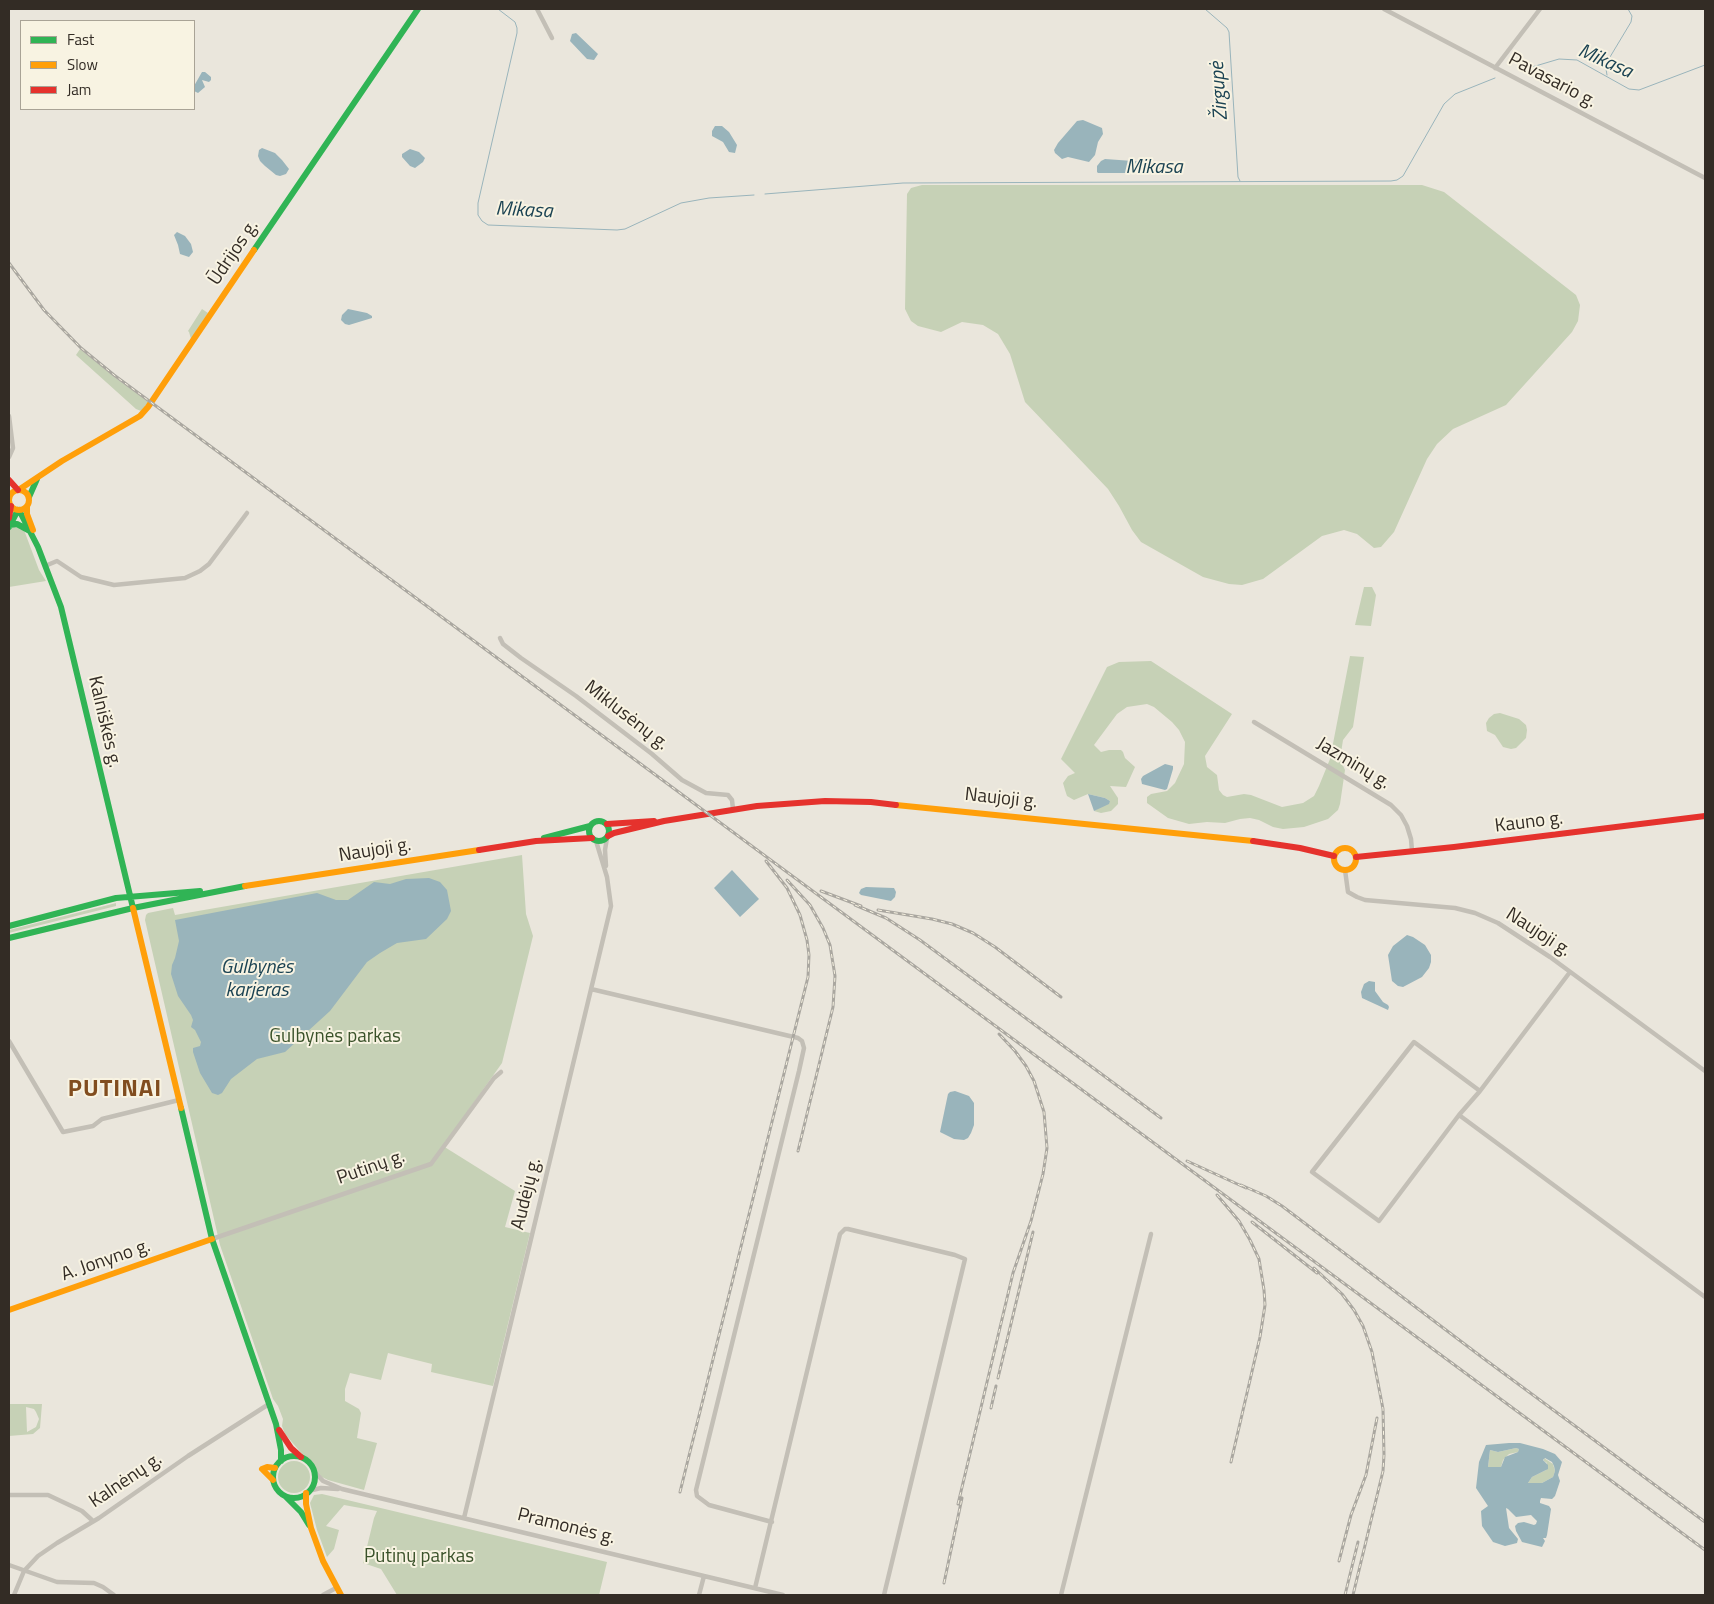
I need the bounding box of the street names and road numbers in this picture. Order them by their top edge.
street label: Pavasario g. [1504,48,1600,114]
street label: Ūdrijos g. [204,216,264,290]
street label: Kalniškės g. [82,674,126,770]
street label: Miklusėnų g. [579,676,673,756]
street label: Jazminų g. [1312,733,1394,795]
street label: Naujoji g. [963,784,1039,814]
street label: Kauno g. [1494,807,1564,839]
street label: Naujoji g. [337,834,413,868]
street label: Naujoji g. [1501,904,1575,962]
street label: Putinų g. [334,1146,408,1190]
street label: Audėjų g. [507,1156,547,1232]
street label: A. Jonyno g. [59,1235,153,1287]
street label: Kalnėnų g. [85,1448,167,1514]
street label: Pramonės g. [515,1504,617,1550]

